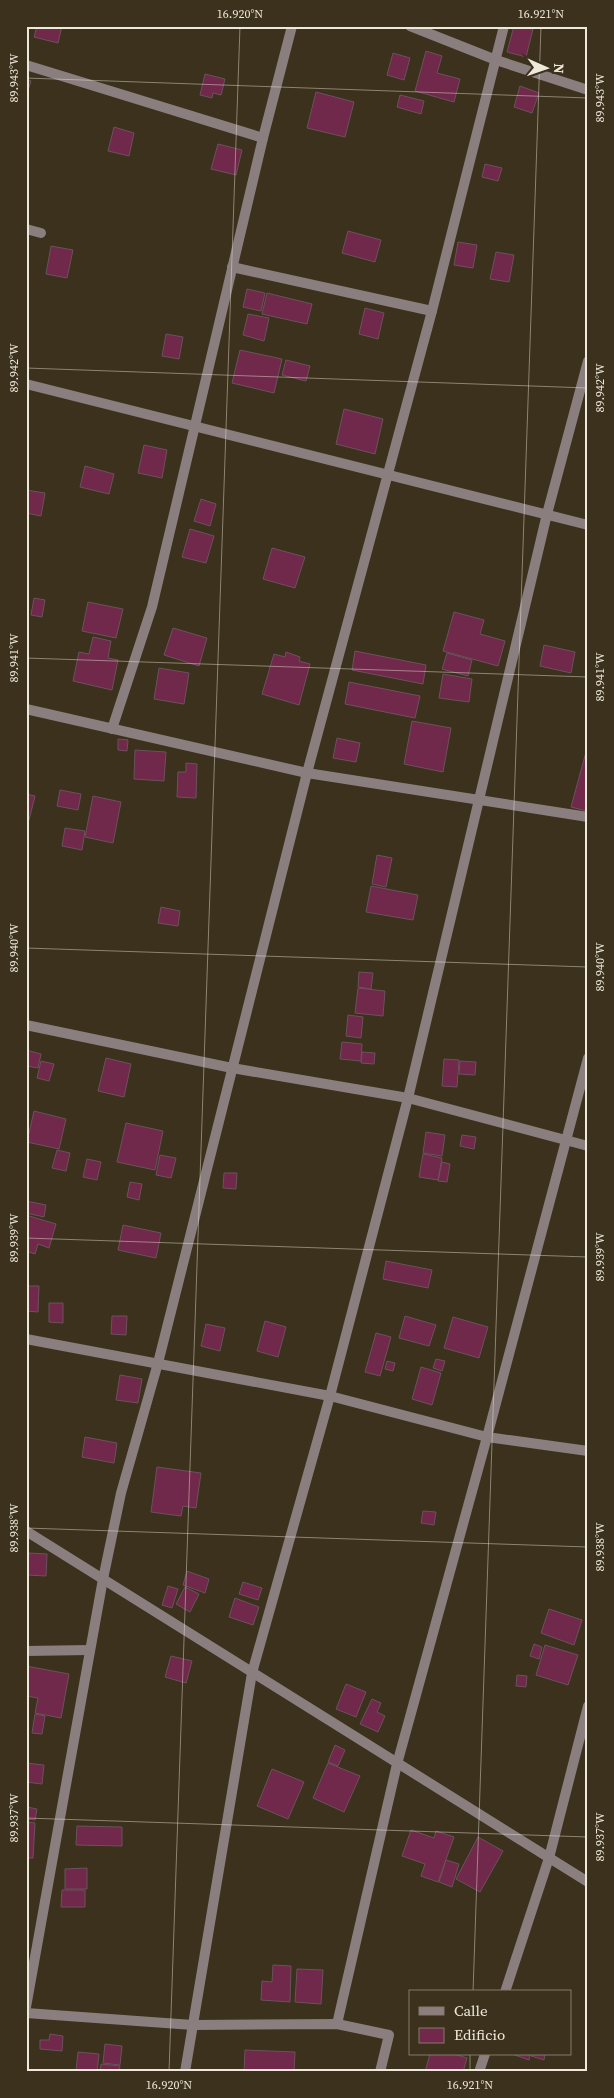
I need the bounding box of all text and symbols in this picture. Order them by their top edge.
text: 16.920°N [217,6,263,22]
text: 16.921°N [518,6,564,22]
north arrow [522,42,572,92]
text: 89.943°W [6,53,22,103]
text: N [549,63,569,74]
text: 89.943°W [592,73,608,123]
text: 89.942°W [6,343,22,393]
text: 89.942°W [592,363,608,413]
text: 89.941°W [6,633,22,683]
text: 89.941°W [592,652,608,702]
text: 89.940°W [6,923,22,973]
text: 89.940°W [592,942,608,992]
text: 89.939°W [6,1213,22,1263]
text: 89.939°W [592,1232,608,1282]
text: 89.938°W [6,1503,22,1553]
text: 89.938°W [592,1522,608,1572]
text: 89.937°W [6,1793,22,1843]
text: 89.937°W [592,1812,608,1862]
legend [409,1990,572,2056]
text: Calle [454,2000,488,2021]
text: Edificio [454,2024,505,2045]
text: 16.920°N [146,2077,192,2093]
text: 16.921°N [447,2077,493,2093]

